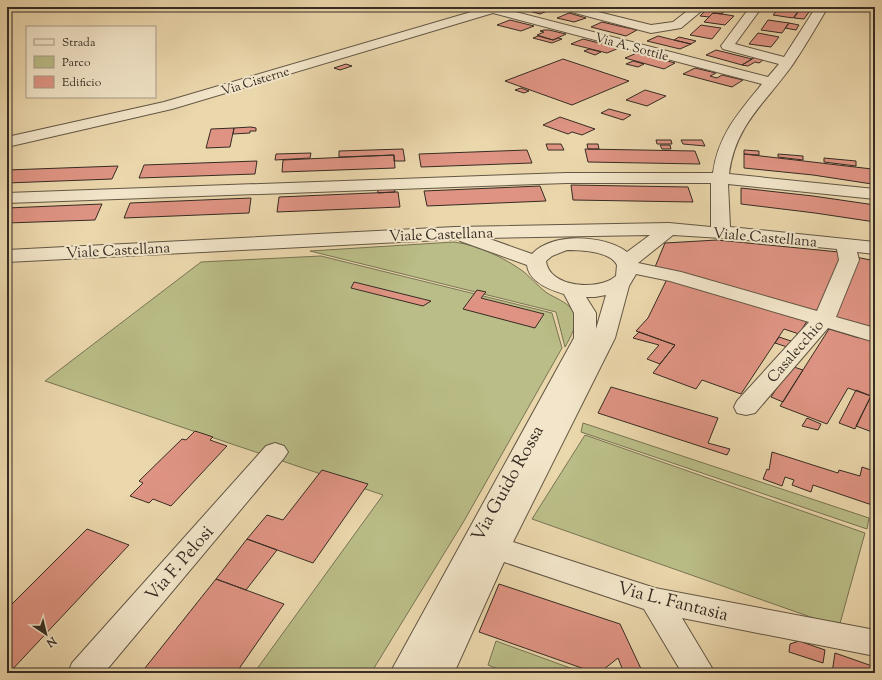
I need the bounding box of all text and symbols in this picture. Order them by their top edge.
legend [26,26,156,98]
street label: Via A. Sottile [593,29,670,66]
text: Strada [62,34,96,52]
text: Parco [62,54,91,72]
street label: Via Cisterne [219,63,292,101]
text: Edificio [62,74,102,92]
street label: Viale Castellana [389,223,494,248]
street label: Viale Castellana [712,223,818,254]
street label: Viale Castellana [65,238,171,265]
street label: Casalecchio [763,316,829,388]
street label: Via Guido Rossa [466,421,551,547]
street label: Via F. Pelosi [140,521,221,608]
street label: Via L. Fantasia [614,577,731,629]
north arrow [26,614,66,654]
text: N [43,632,60,651]

